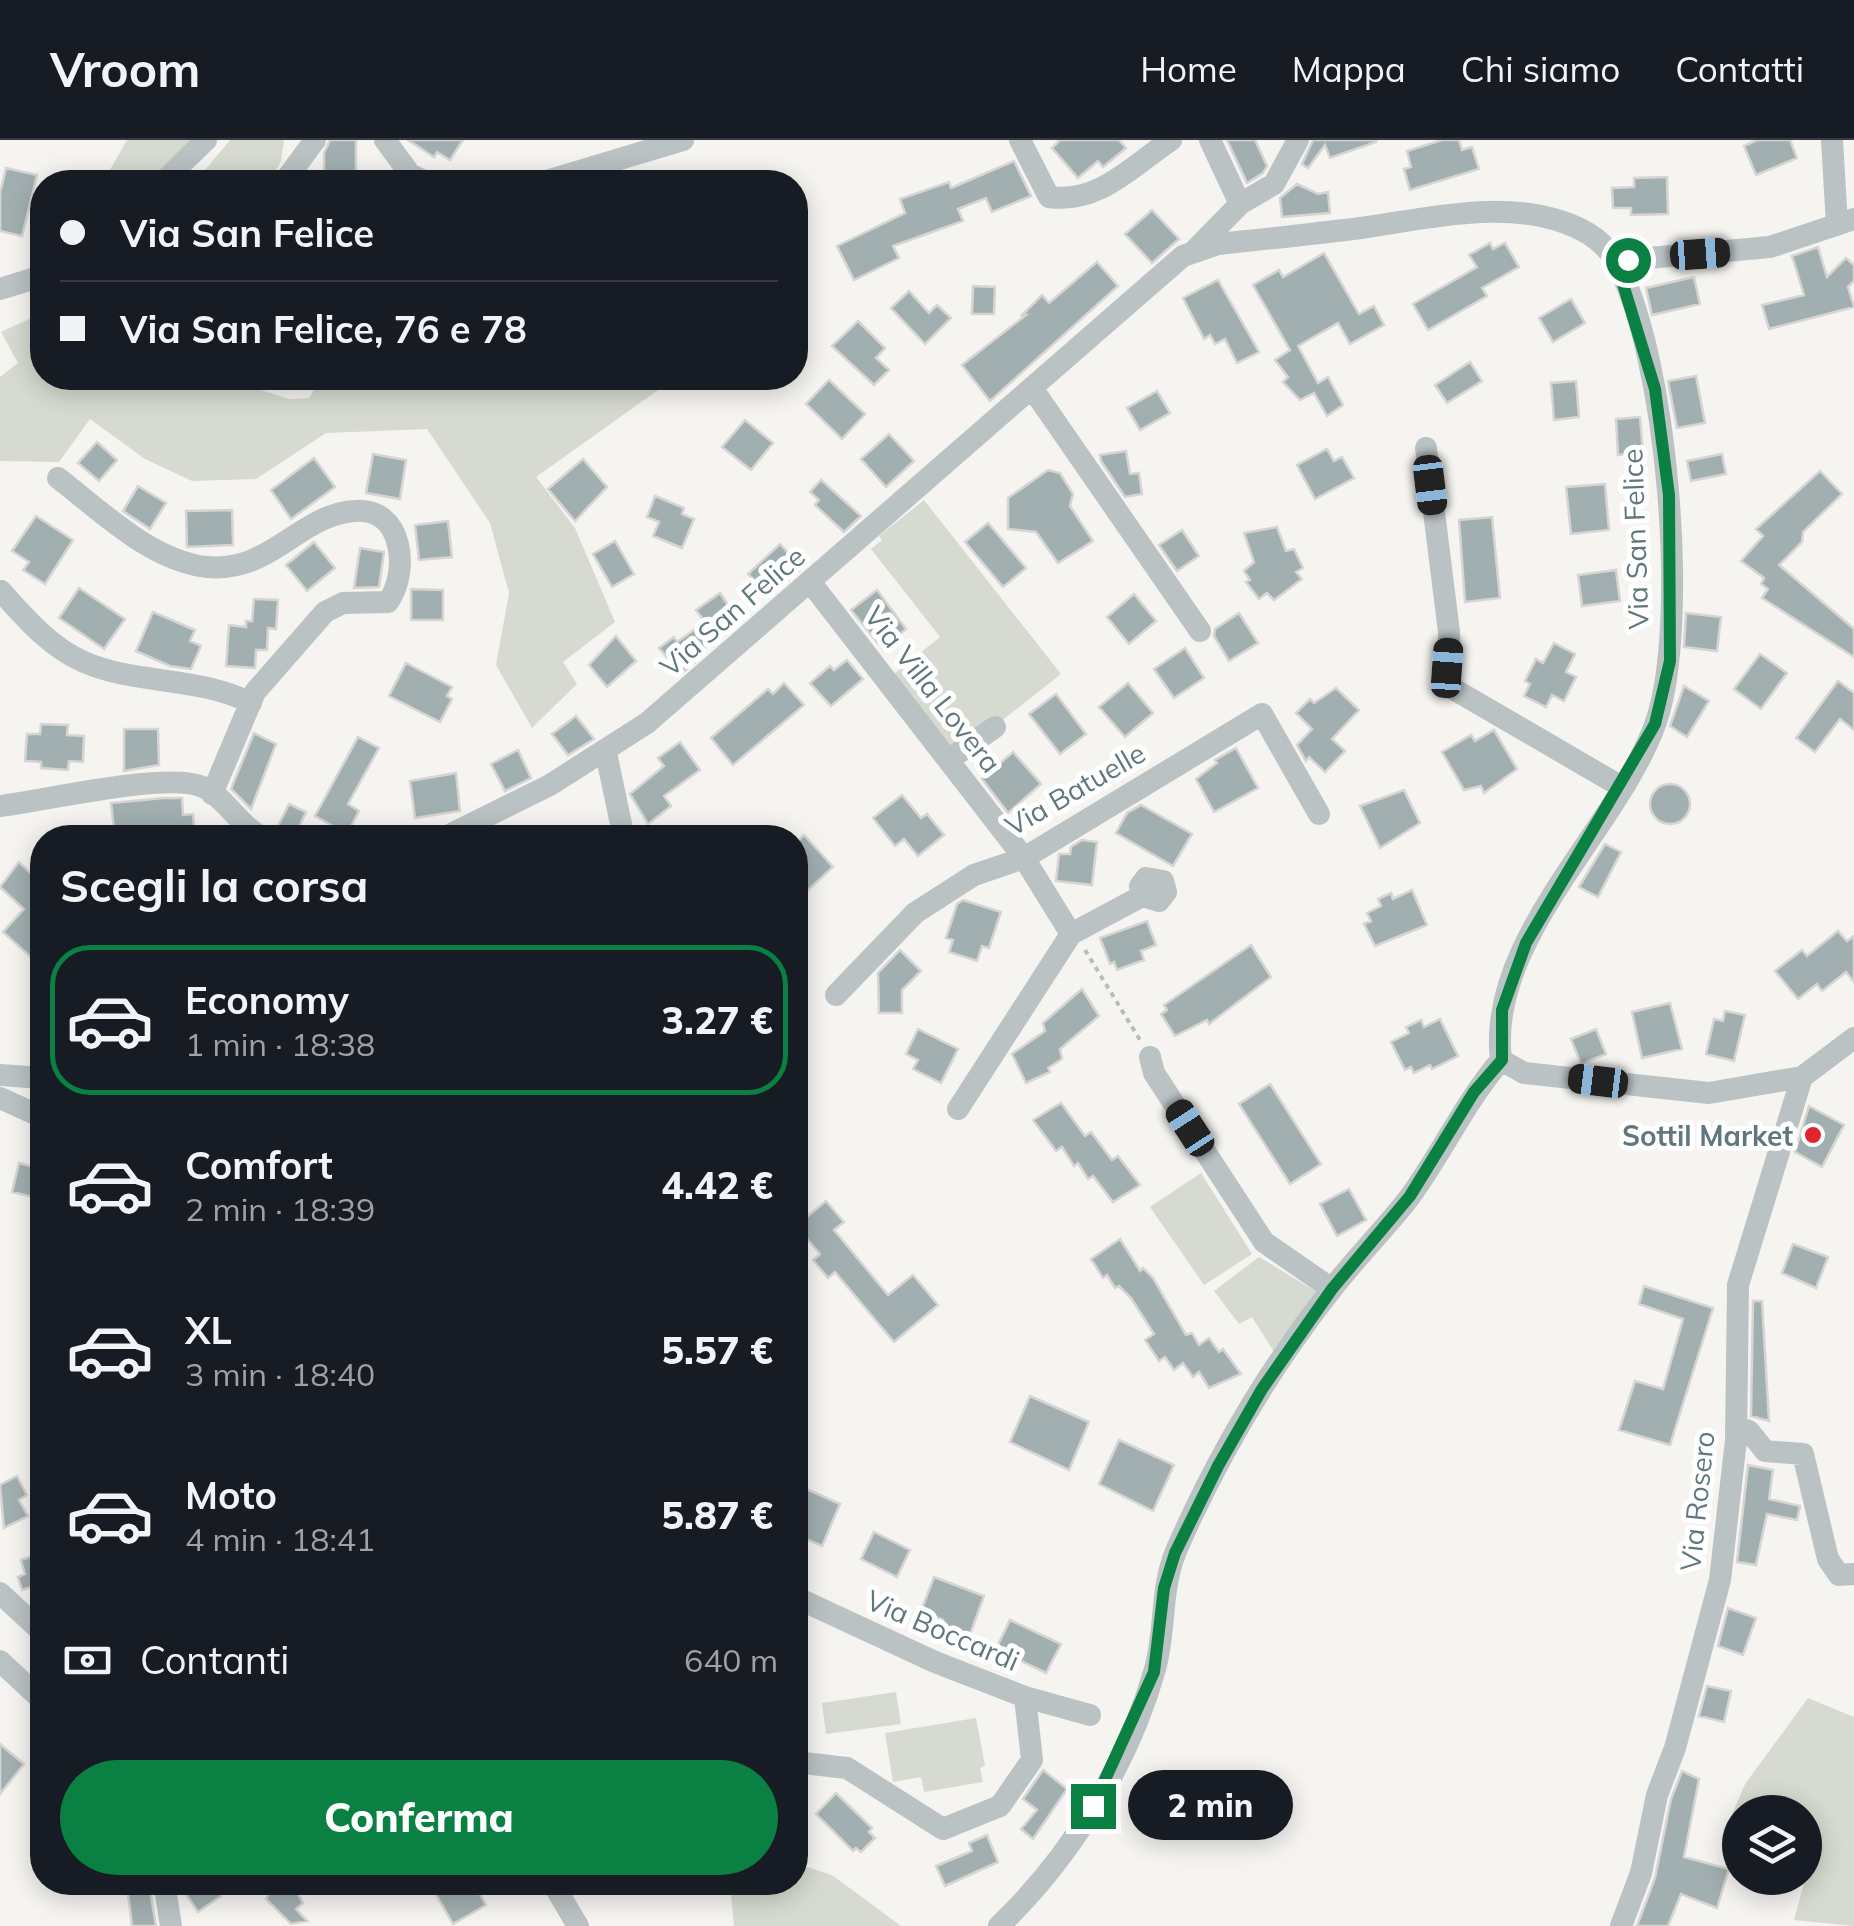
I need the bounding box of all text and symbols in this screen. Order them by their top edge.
text: Vroom [50,39,200,99]
text: Home [1140,47,1237,91]
text: Mappa [1292,47,1406,91]
text: Chi siamo [1461,47,1620,91]
text: Contatti [1675,47,1804,91]
text: Via San Felice [120,209,374,257]
car [1669,237,1731,271]
route start [1606,238,1651,283]
text: Via San Felice, 76 e 78 [120,305,527,353]
street label: Via San Felice [1614,448,1656,630]
car [1411,453,1449,517]
street label: Via San Felice [652,538,812,684]
street label: Via Villa Lovera [857,599,1009,779]
car [1430,637,1464,699]
street label: Via Batuelle [999,735,1151,843]
text: Scegli la corsa [60,857,368,913]
icon: car [65,975,155,1065]
text: Economy [185,976,349,1024]
text: 3.27 € [661,996,773,1044]
text: 1 min · 18:38 [185,1024,375,1064]
car [1566,1062,1630,1100]
car [1161,1095,1219,1161]
place label: Sottil Market [1622,1118,1793,1153]
marker: Sottil Market [1802,1124,1824,1146]
icon: car [65,1140,155,1230]
text: Comfort [185,1141,333,1189]
text: 4.42 € [661,1161,773,1209]
text: 2 min · 18:39 [185,1189,375,1229]
icon: car [65,1305,155,1395]
text: XL [185,1306,232,1354]
text: 5.57 € [661,1326,773,1374]
text: 3 min · 18:40 [185,1354,375,1394]
street label: Via Rosero [1672,1429,1722,1573]
icon: car [65,1470,155,1560]
text: Moto [185,1471,277,1519]
text: 5.87 € [661,1491,773,1539]
text: 4 min · 18:41 [185,1519,375,1559]
street label: Via Boccardi [861,1582,1025,1678]
icon: cash [60,1633,115,1688]
text: Contanti [140,1636,289,1684]
text: 640 m [684,1640,778,1680]
button: Conferma [60,1760,778,1875]
callout: 2 min [1128,1771,1293,1841]
route end [1071,1784,1116,1829]
text: 2 min [1168,1785,1253,1825]
map controls [1722,1795,1822,1895]
button: layers [1722,1795,1822,1895]

